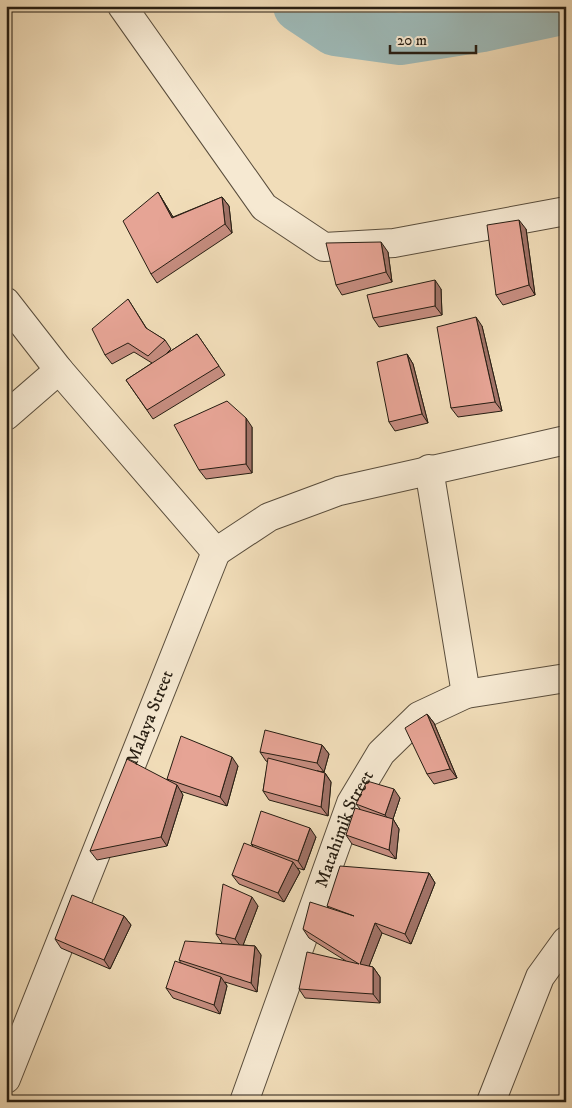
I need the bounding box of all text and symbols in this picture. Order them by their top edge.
scale bar [390,22,476,54]
text: 20 m [397,31,427,50]
street label: Malaya Street [121,667,179,768]
street label: Matahimik Street [311,766,379,891]

